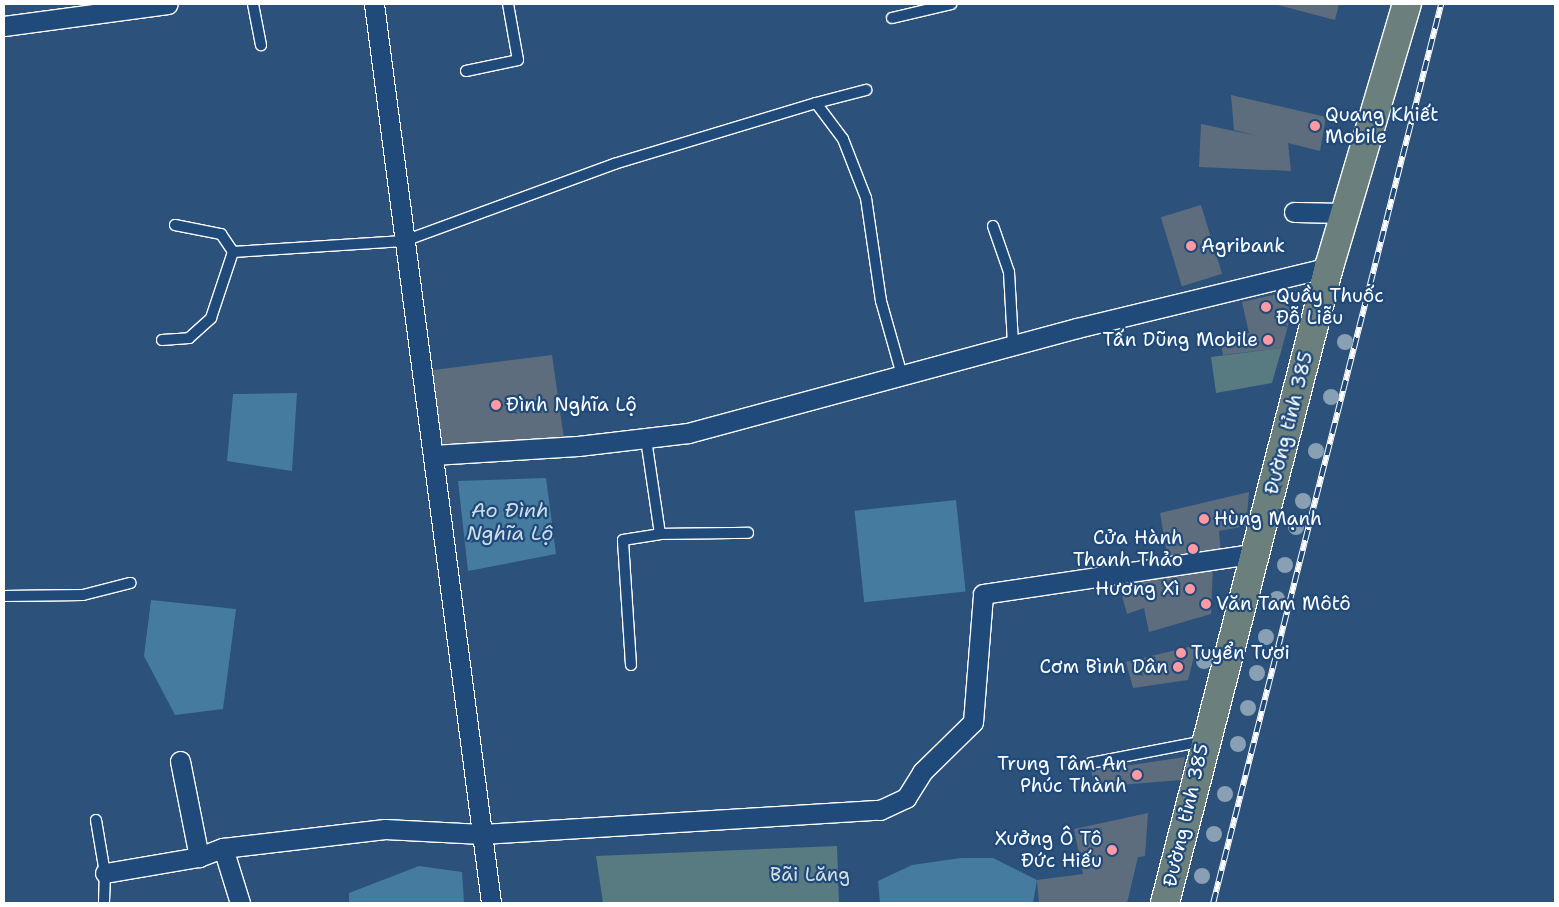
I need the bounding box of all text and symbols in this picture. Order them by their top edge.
place label: Quang Khiết Mobile [1325,104,1439,148]
marker: Quang Khiết Mobile [1309,120,1321,132]
place label: Agribank [1201,235,1285,257]
marker: Agribank [1185,240,1197,252]
place label: Quầy Thuốc Đỗ Liễu [1276,285,1384,329]
marker: Quầy Thuốc Đỗ Liễu [1260,301,1272,313]
place label: Tấn Dũng Mobile [1103,329,1258,351]
marker: Tấn Dũng Mobile [1262,334,1274,346]
street label: Đường tỉnh 385 [1260,349,1318,497]
place label: Đình Nghĩa Lộ [506,394,637,416]
marker: Đình Nghĩa Lộ [490,399,502,411]
water label: Ao Đình Nghĩa Lộ [467,498,553,545]
place label: Hùng Mạnh [1214,508,1322,530]
marker: Hùng Mạnh [1198,513,1210,525]
place label: Cửa Hành Thanh Thảo [1073,527,1183,571]
marker: Cửa Hành Thanh Thảo [1187,543,1199,555]
place label: Hương Xì [1095,578,1180,600]
marker: Hương Xì [1184,583,1196,595]
place label: Văn Tam Môtô [1216,593,1351,615]
marker: Văn Tam Môtô [1200,598,1212,610]
place label: Tuyển Tươi [1191,642,1290,664]
marker: Tuyển Tươi [1175,647,1187,659]
place label: Cơm Bình Dân [1040,656,1168,678]
marker: Cơm Bình Dân [1172,661,1184,673]
street label: Đường tỉnh 385 [1158,741,1214,889]
place label: Trung Tâm An Phúc Thành [997,753,1127,797]
marker: Trung Tâm An Phúc Thành [1131,769,1143,781]
place label: Xưởng Ô Tô Đức Hiếu [995,828,1102,872]
marker: Xưởng Ô Tô Đức Hiếu [1106,844,1118,856]
park label: Bãi Lăng [770,864,850,886]

